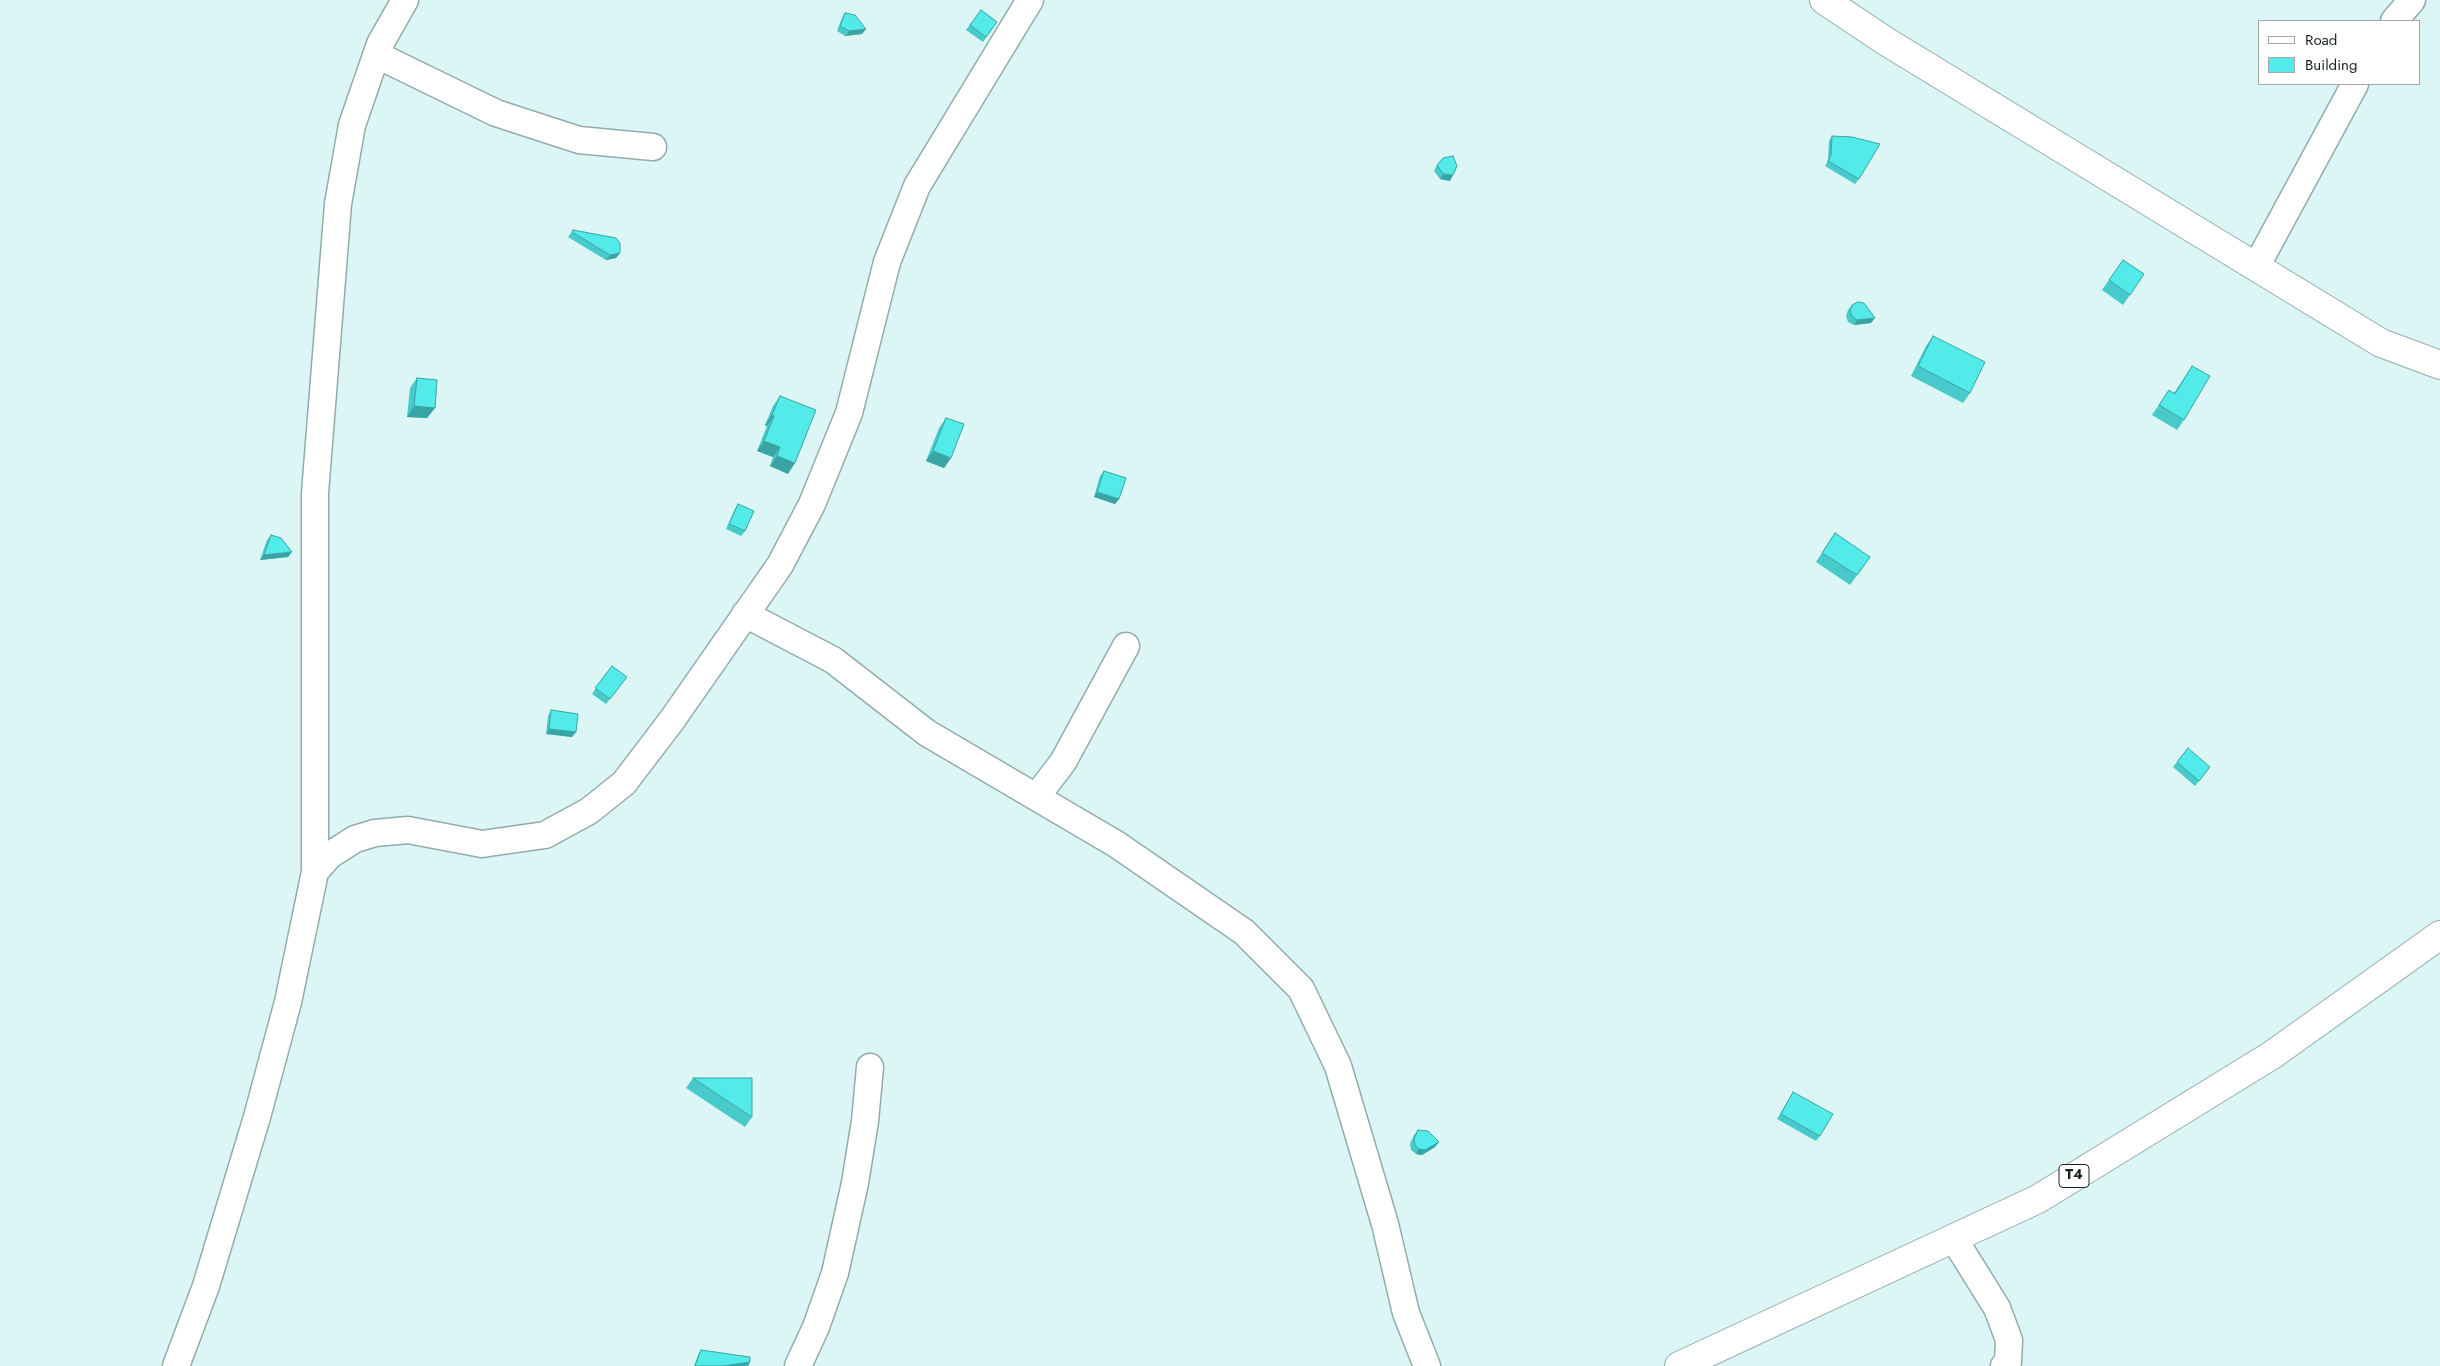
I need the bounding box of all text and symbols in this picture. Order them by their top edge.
legend [2258,20,2420,85]
text: Road [2305,29,2337,51]
text: Building [2305,54,2357,76]
road number: T4 [2059,1164,2089,1188]

